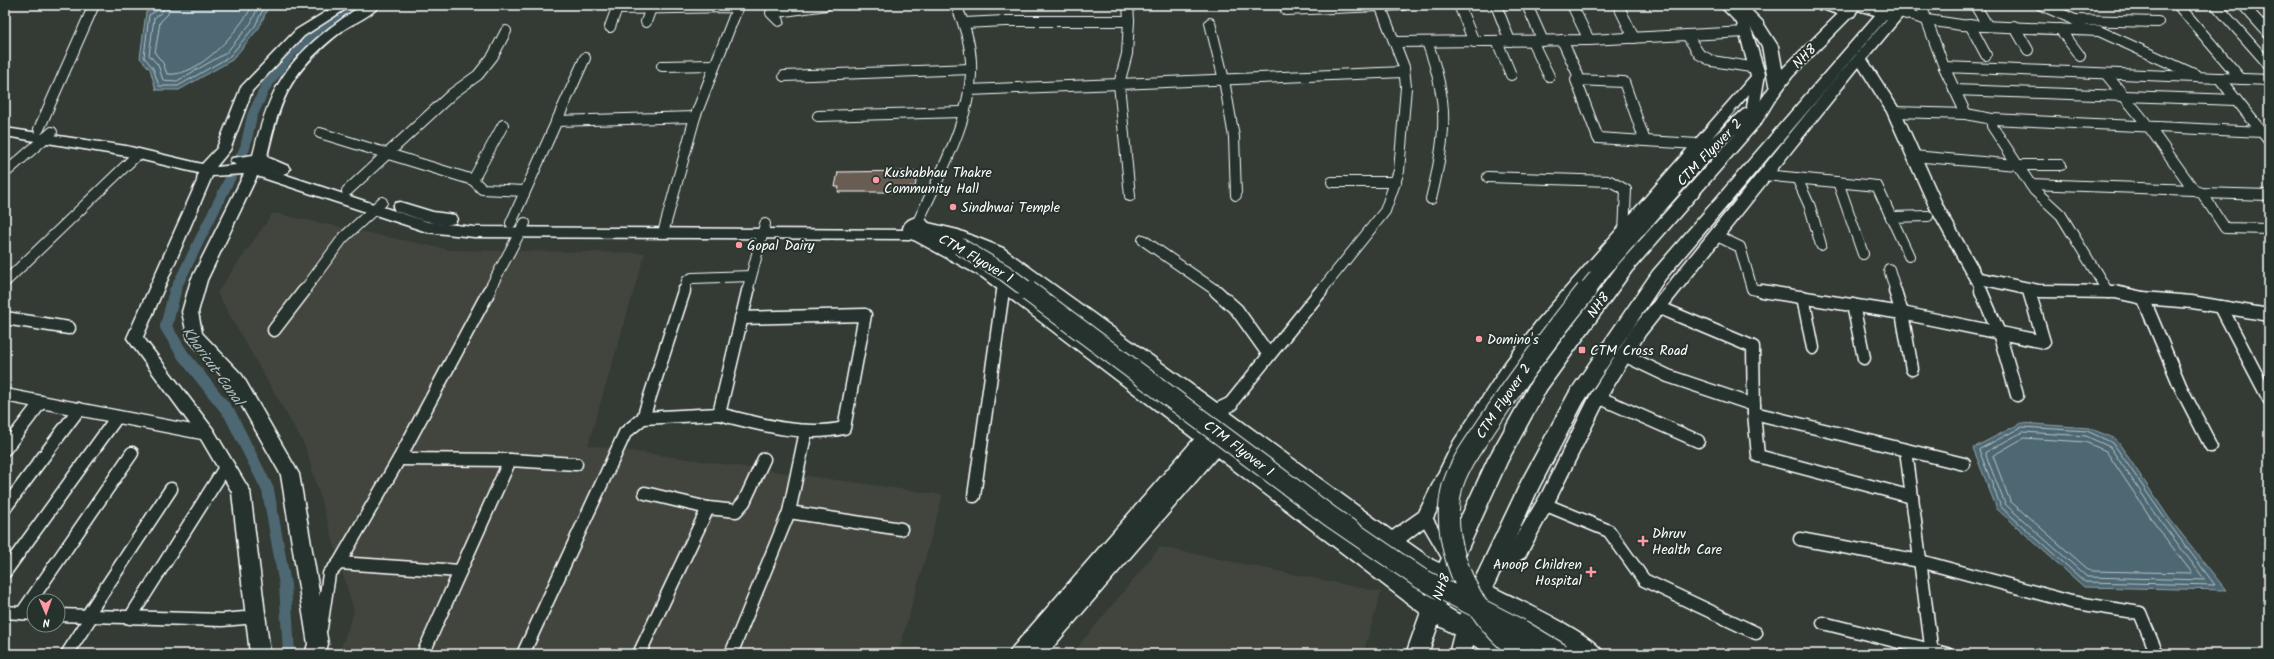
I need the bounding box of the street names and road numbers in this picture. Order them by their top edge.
street label: NH8 [1787,39,1823,74]
street label: CTM Flyover 2 [1672,114,1748,192]
street label: CTM Flyover 1 [934,229,1017,289]
street label: NH8 [1582,288,1616,323]
street label: CTM Flyover 2 [1470,359,1537,444]
street label: CTM Flyover 1 [1199,415,1278,483]
street label: NH8 [1427,570,1457,604]

